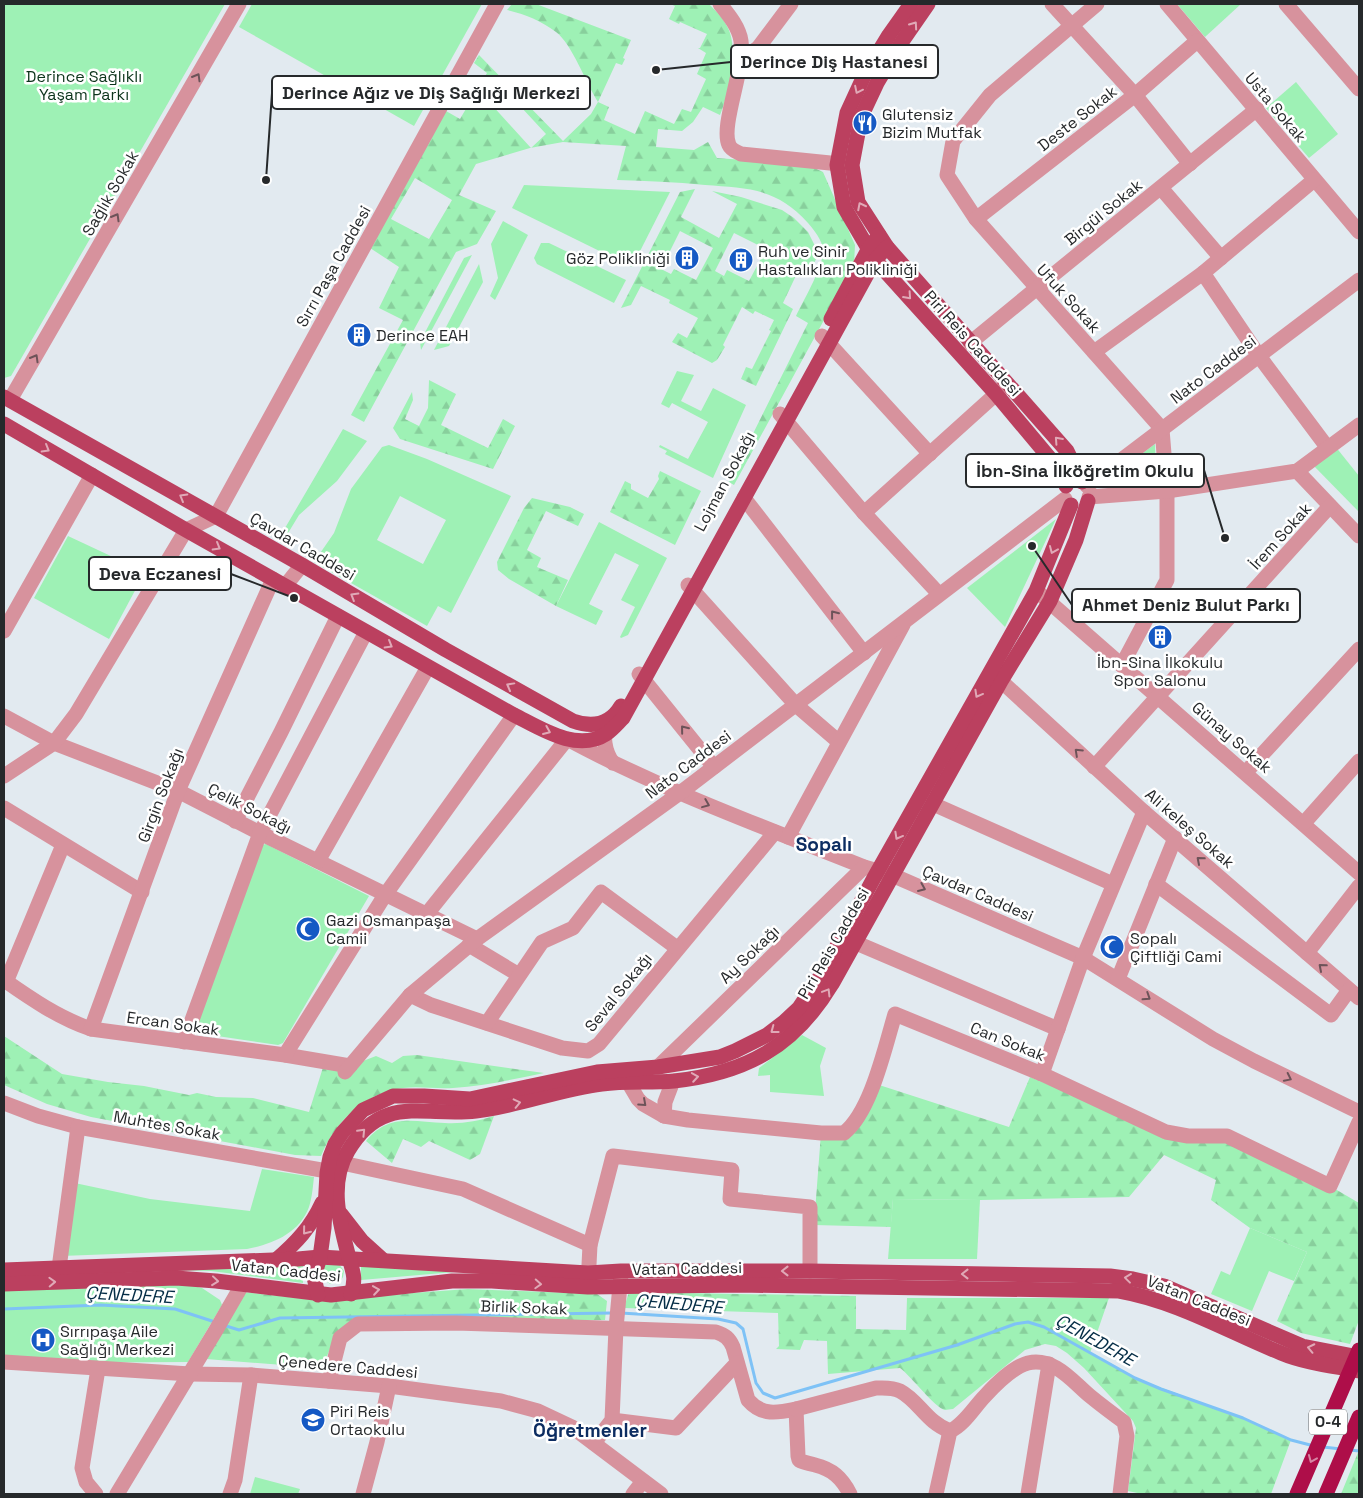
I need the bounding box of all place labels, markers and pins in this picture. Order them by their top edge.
callout: Derince Diş Hastanesi [731,45,938,78]
callout: Derince Ağız ve Diş Sağlığı Merkezi [272,76,590,109]
place label: Glutensiz Bizim Mutfak [882,104,982,143]
restaurant icon: Glutensiz Bizim Mutfak [852,110,878,136]
place label: Ruh ve Sinir Hastalıkları Polikliniği [758,241,917,280]
building icon: Göz Polikliniği [674,245,700,271]
building icon: Ruh ve Sinir Hastalıkları Polikliniği [728,247,754,273]
place label: Göz Polikliniği [566,248,670,269]
building icon: Derince EAH [346,322,372,348]
place label: Derince EAH [376,325,469,346]
callout: İbn-Sina İlköğretim Okulu [966,454,1204,487]
callout: Deva Eczanesi [89,557,231,590]
callout: Ahmet Deniz Bulut Parkı [1072,589,1300,622]
building icon: İbn-Sina İlkokulu Spor Salonu [1147,624,1173,650]
place label: İbn-Sina İlkokulu Spor Salonu [1097,652,1223,691]
place label: Gazi Osmanpaşa Camii [326,910,451,949]
mosque icon: Gazi Osmanpaşa Camii [295,916,321,942]
place label: Sopalı Çiftliği Cami [1130,928,1222,967]
mosque icon: Sopalı Çiftliği Cami [1099,934,1125,960]
place label: Sırrıpaşa Aile Sağlığı Merkezi [60,1321,174,1360]
hospital icon: Sırrıpaşa Aile Sağlığı Merkezi [30,1327,56,1353]
place label: Piri Reis Ortaokulu [330,1401,405,1440]
school or university icon: Piri Reis Ortaokulu [300,1407,326,1433]

